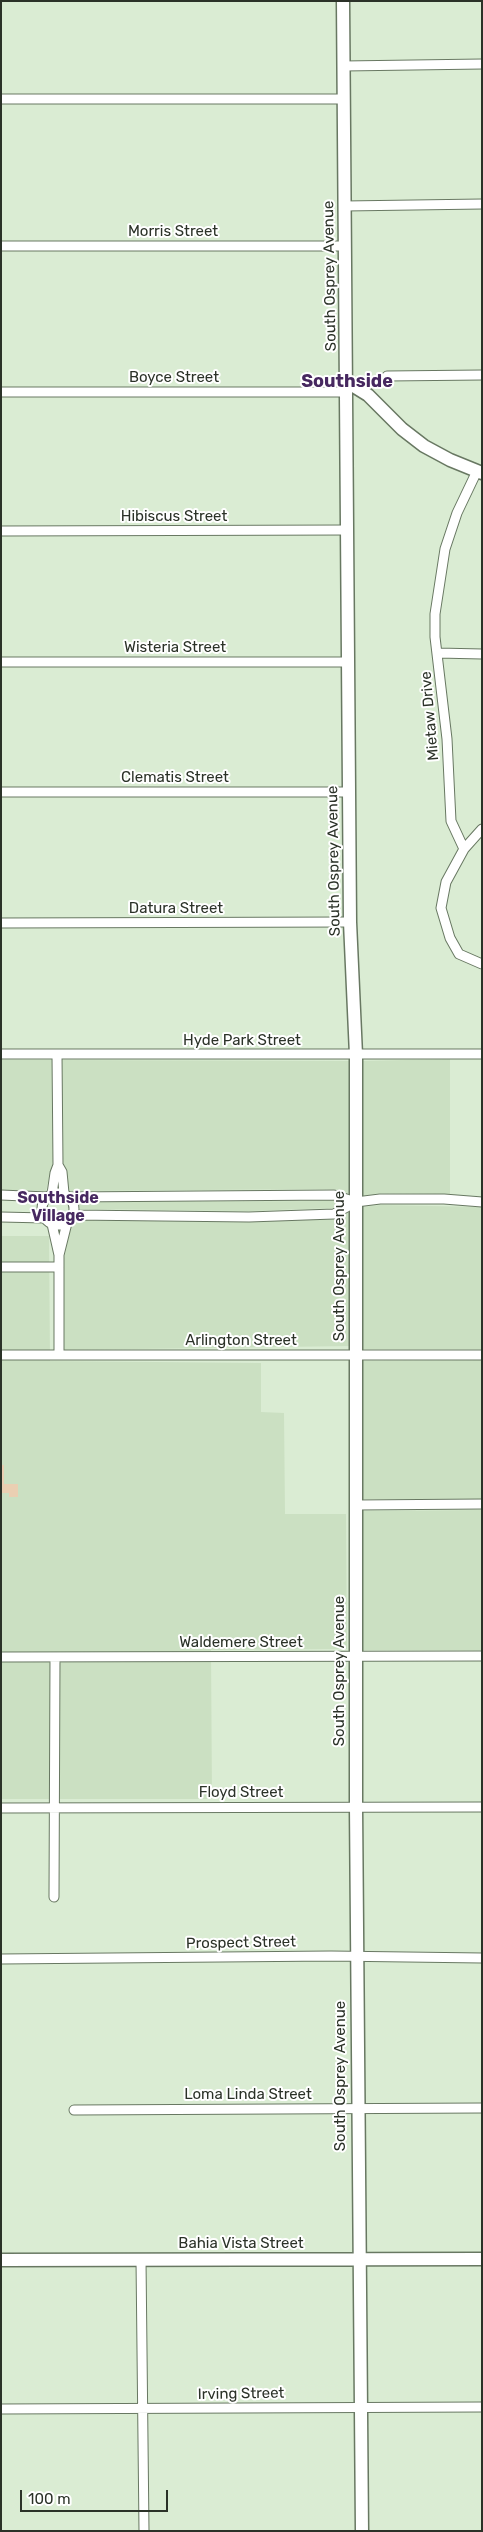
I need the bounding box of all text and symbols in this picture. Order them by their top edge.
street label: South Osprey Avenue [320,201,340,351]
street label: Morris Street [128,223,218,241]
street label: Boyce Street [129,369,219,387]
district label: Southside [301,371,393,393]
street label: Hibiscus Street [121,508,227,526]
street label: Wisteria Street [124,639,226,657]
street label: Mietaw Drive [417,670,443,762]
street label: Clematis Street [121,769,229,787]
street label: South Osprey Avenue [324,786,344,936]
street label: Datura Street [129,900,223,918]
street label: Hyde Park Street [183,1032,301,1050]
district label: Southside Village [17,1188,99,1226]
street label: South Osprey Avenue [331,1191,349,1341]
street label: Arlington Street [185,1332,297,1350]
street label: South Osprey Avenue [331,1596,349,1746]
street label: Waldemere Street [179,1634,303,1652]
street label: Floyd Street [199,1784,283,1802]
street label: Prospect Street [186,1933,296,1953]
street label: South Osprey Avenue [332,2001,350,2151]
street label: Loma Linda Street [184,2086,312,2104]
street label: Bahia Vista Street [178,2235,304,2253]
street label: Irving Street [197,2384,285,2404]
scale bar [22,2480,170,2512]
text: 100 m [28,2490,70,2508]

